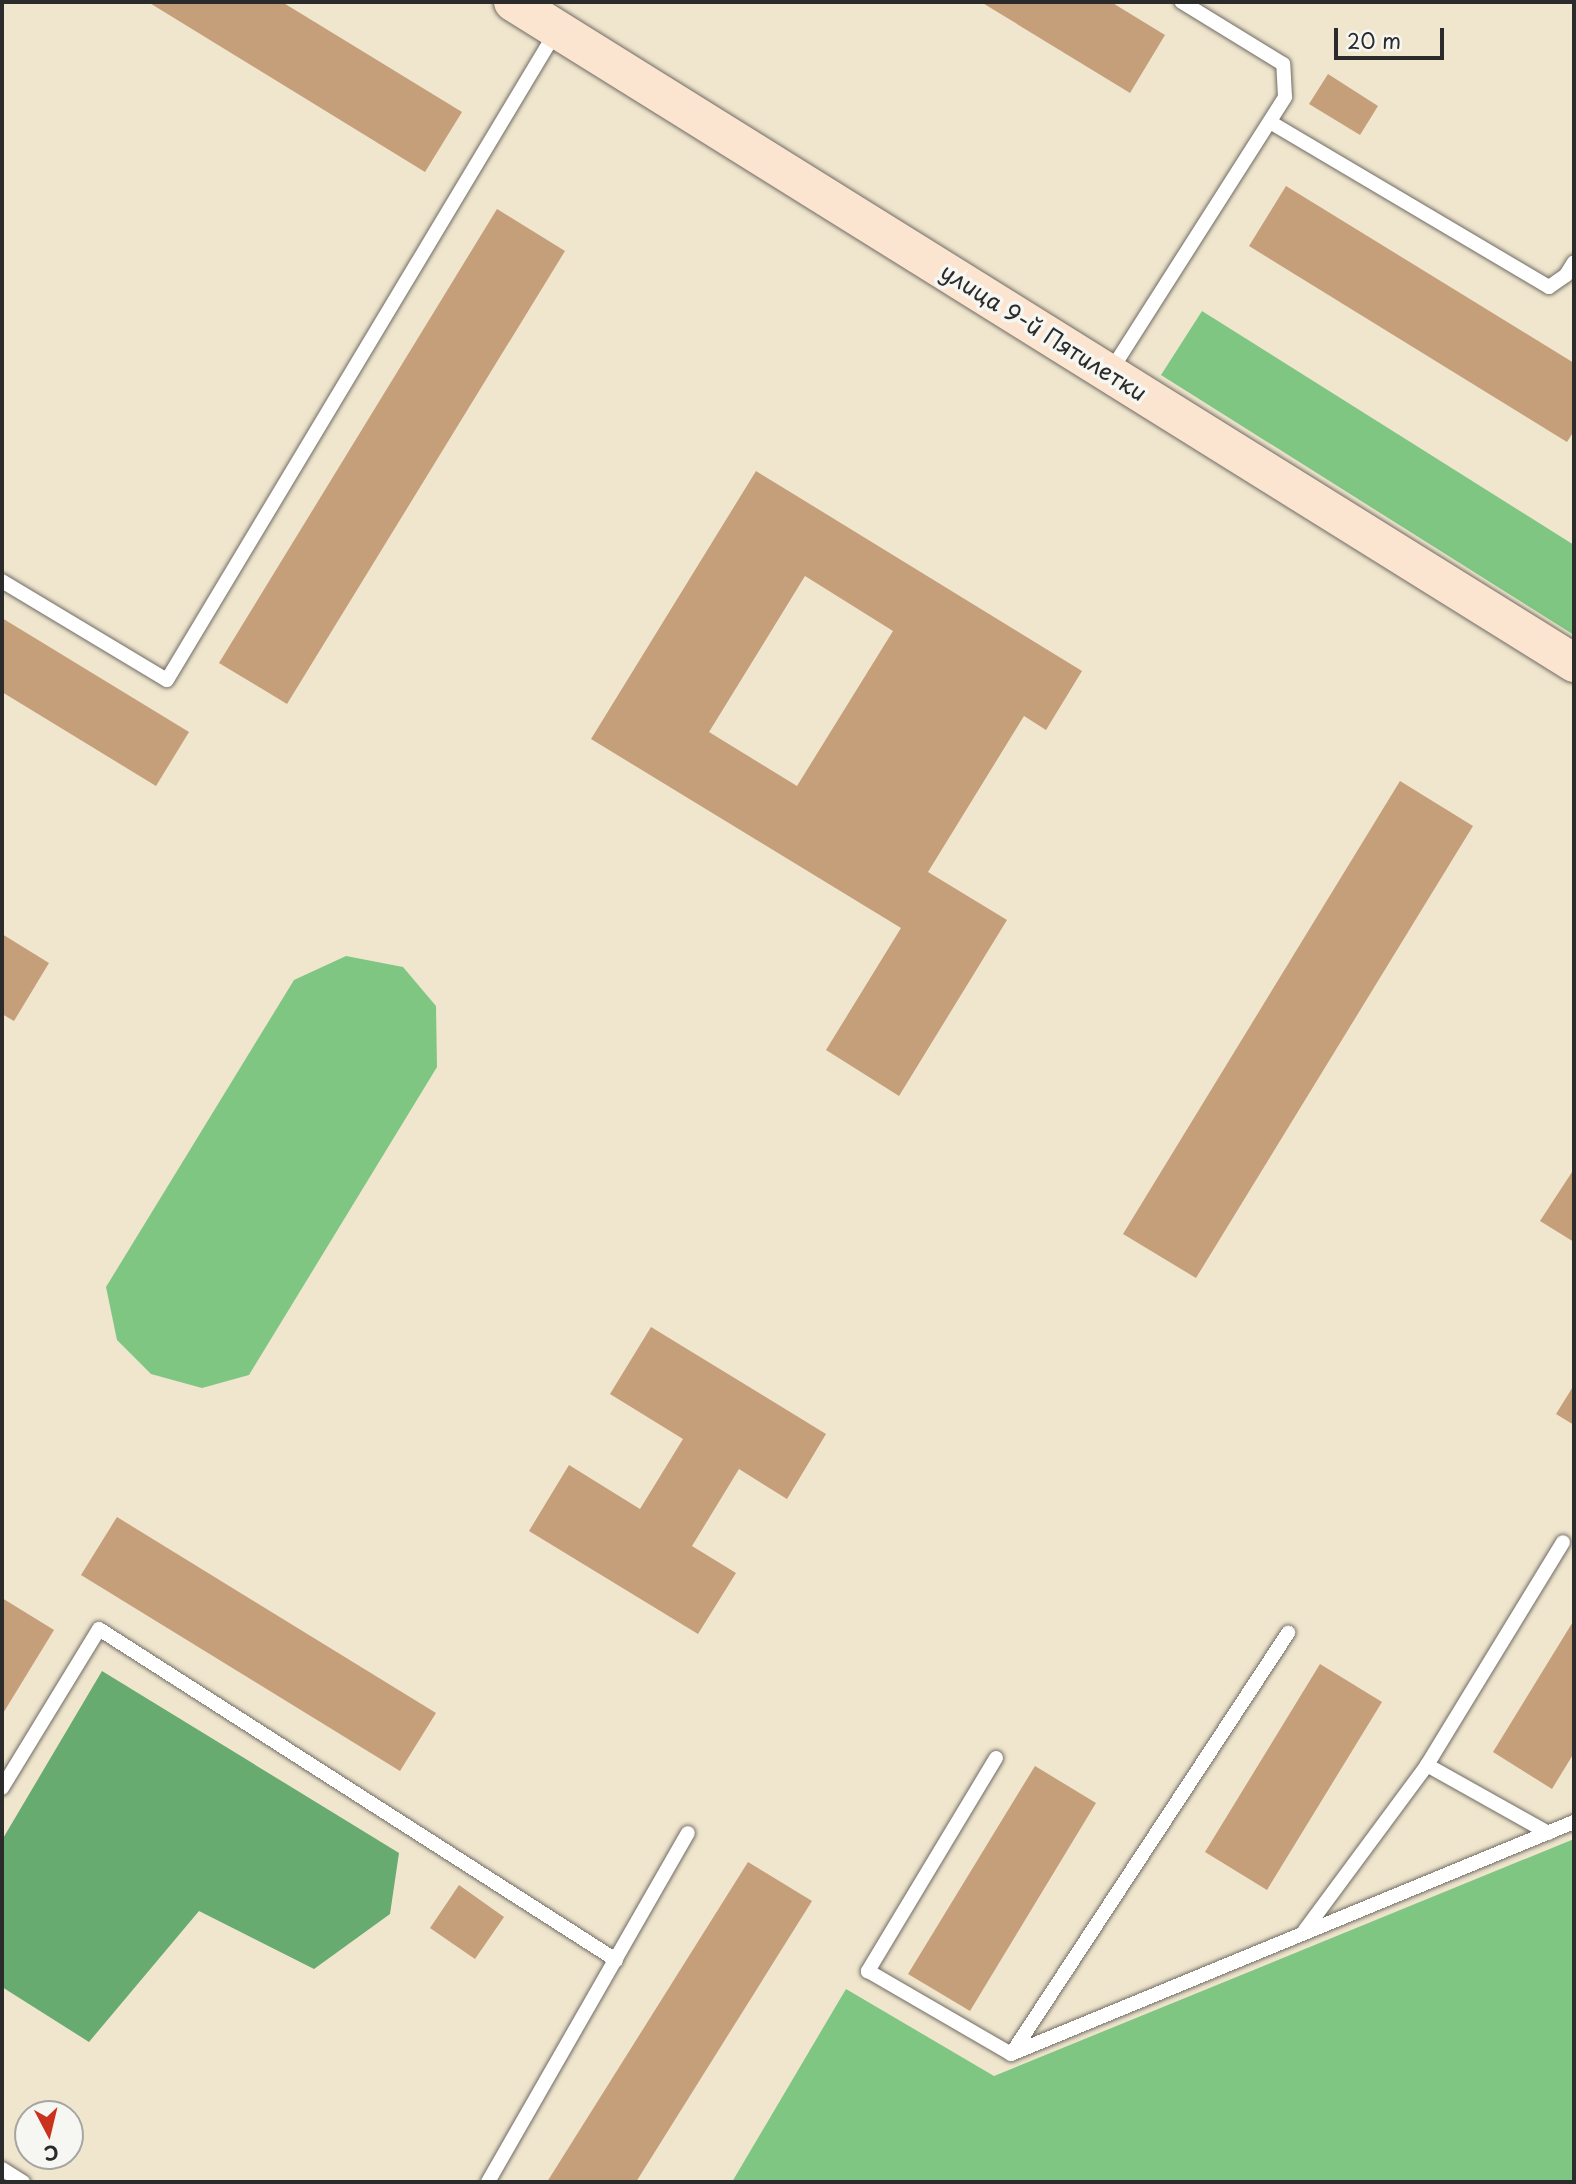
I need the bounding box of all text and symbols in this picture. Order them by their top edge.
scale bar [1338,14,1448,58]
text: 20 m [1347,24,1401,56]
street label: улица 9-й Пятилетки [936,257,1152,407]
north arrow [14,2100,84,2170]
text: С [43,2139,60,2169]

